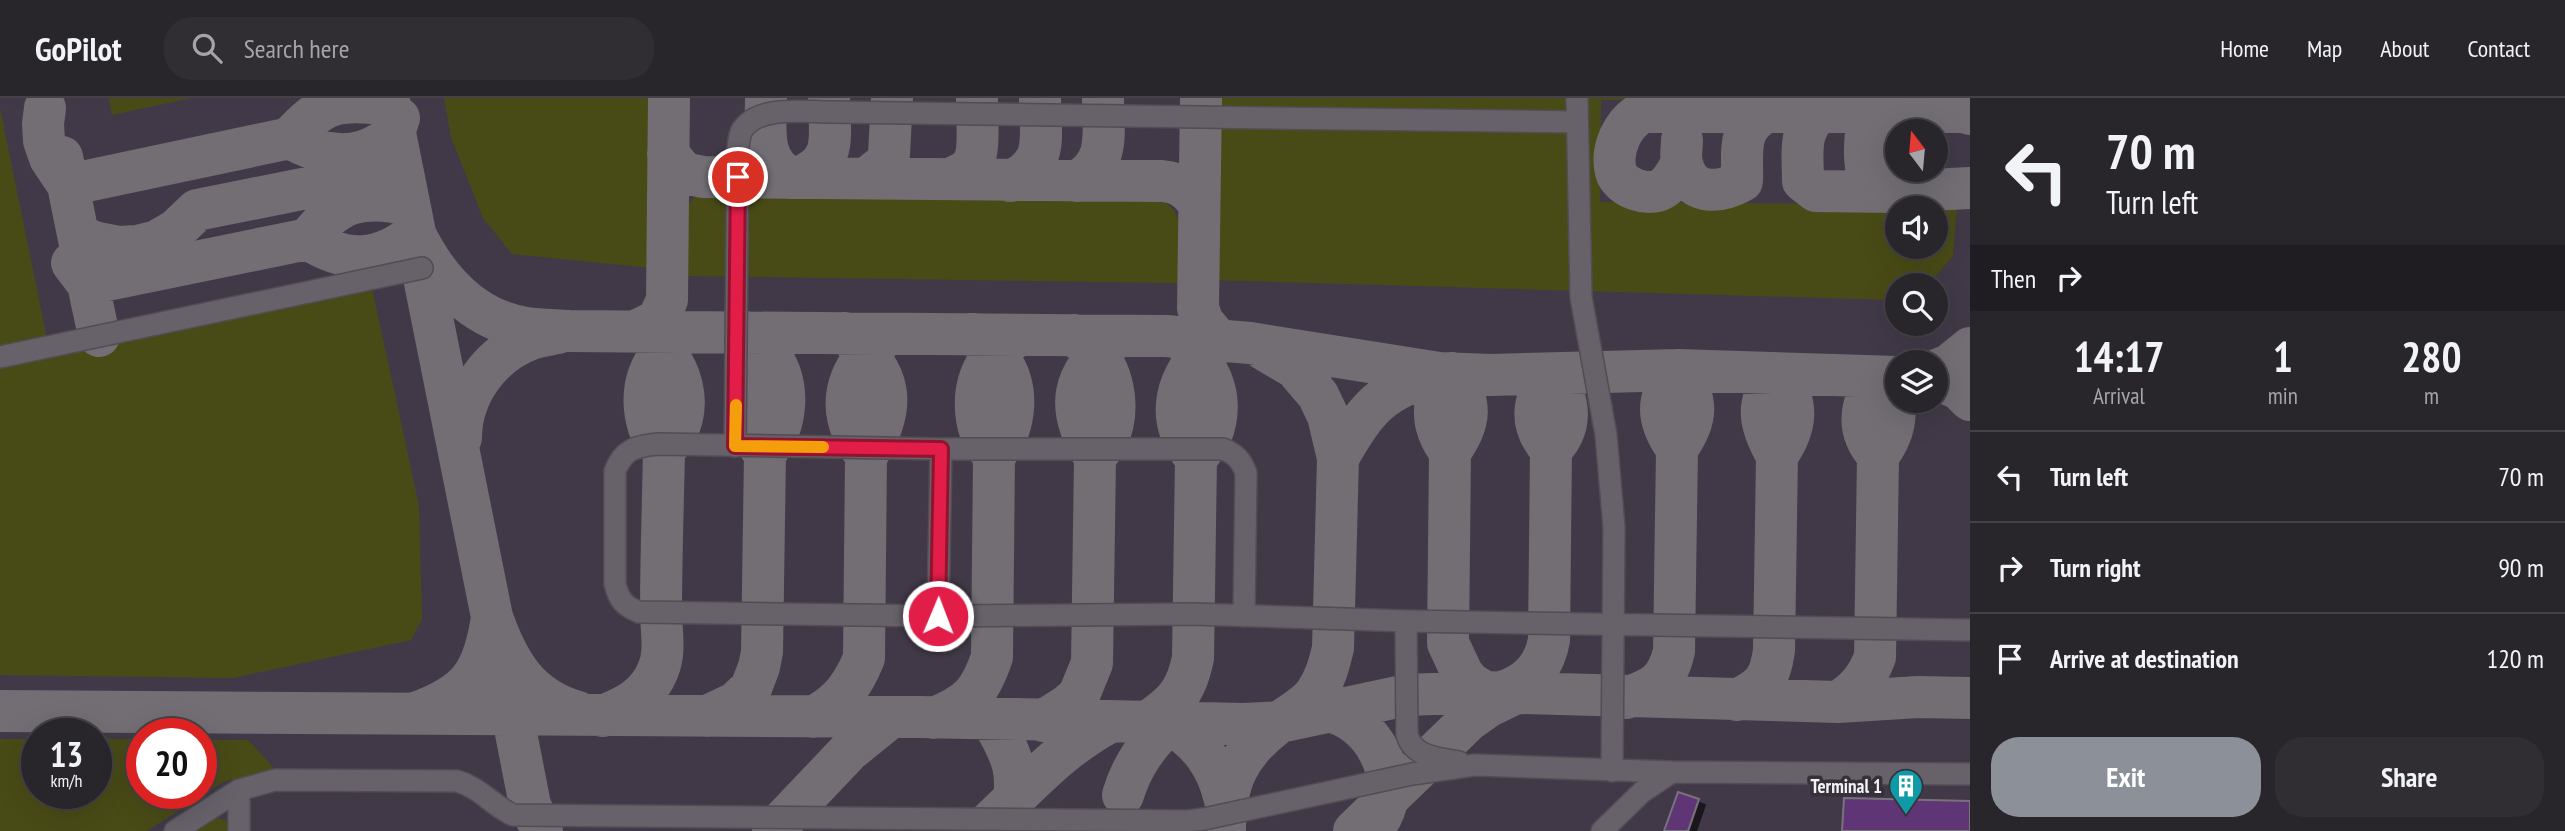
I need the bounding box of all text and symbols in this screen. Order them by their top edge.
search box [164,17,654,80]
text: GoPilot [35,27,122,70]
icon: search [188,29,226,67]
text: Search here [244,32,349,65]
text: Home [2220,33,2269,64]
text: Map [2307,33,2342,64]
text: About [2380,33,2429,64]
text: Contact [2467,33,2530,64]
north arrow [1885,119,1948,182]
map controls [1885,119,1948,413]
text: 70 m [2106,119,2195,183]
icon: left [1991,126,2082,217]
pin [708,147,768,207]
icon: arrive [719,158,757,196]
text: Turn left [2106,181,2198,223]
button: sound [1885,196,1948,259]
icon: right [2050,259,2088,297]
text: Then [1991,262,2036,295]
button: search [1885,273,1948,336]
text: 14:17 [2073,329,2164,384]
text: 1 [2273,329,2293,384]
text: 280 [2401,329,2462,384]
button: layers [1885,350,1948,413]
text: Arrival [2093,381,2145,410]
text: min [2268,381,2298,410]
text: m [2424,381,2439,410]
icon: left [1991,458,2029,496]
text: Turn left [2050,460,2128,493]
text: 70 m [2498,460,2544,493]
icon: right [1991,549,2029,587]
text: Turn right [2050,551,2141,584]
text: 90 m [2498,551,2544,584]
position arrow [901,579,975,653]
icon: arrive [1991,640,2029,678]
text: Arrive at destination [2050,642,2239,675]
text: 120 m [2486,642,2544,675]
speed limit sign: 20 [126,718,217,809]
text: 13 [50,731,83,777]
button: Exit [1991,737,2261,817]
button: Share [2275,737,2544,817]
building icon: Terminal 1 [1887,767,1925,816]
text: km/h [51,769,82,792]
place label: Terminal 1 [1810,774,1882,798]

